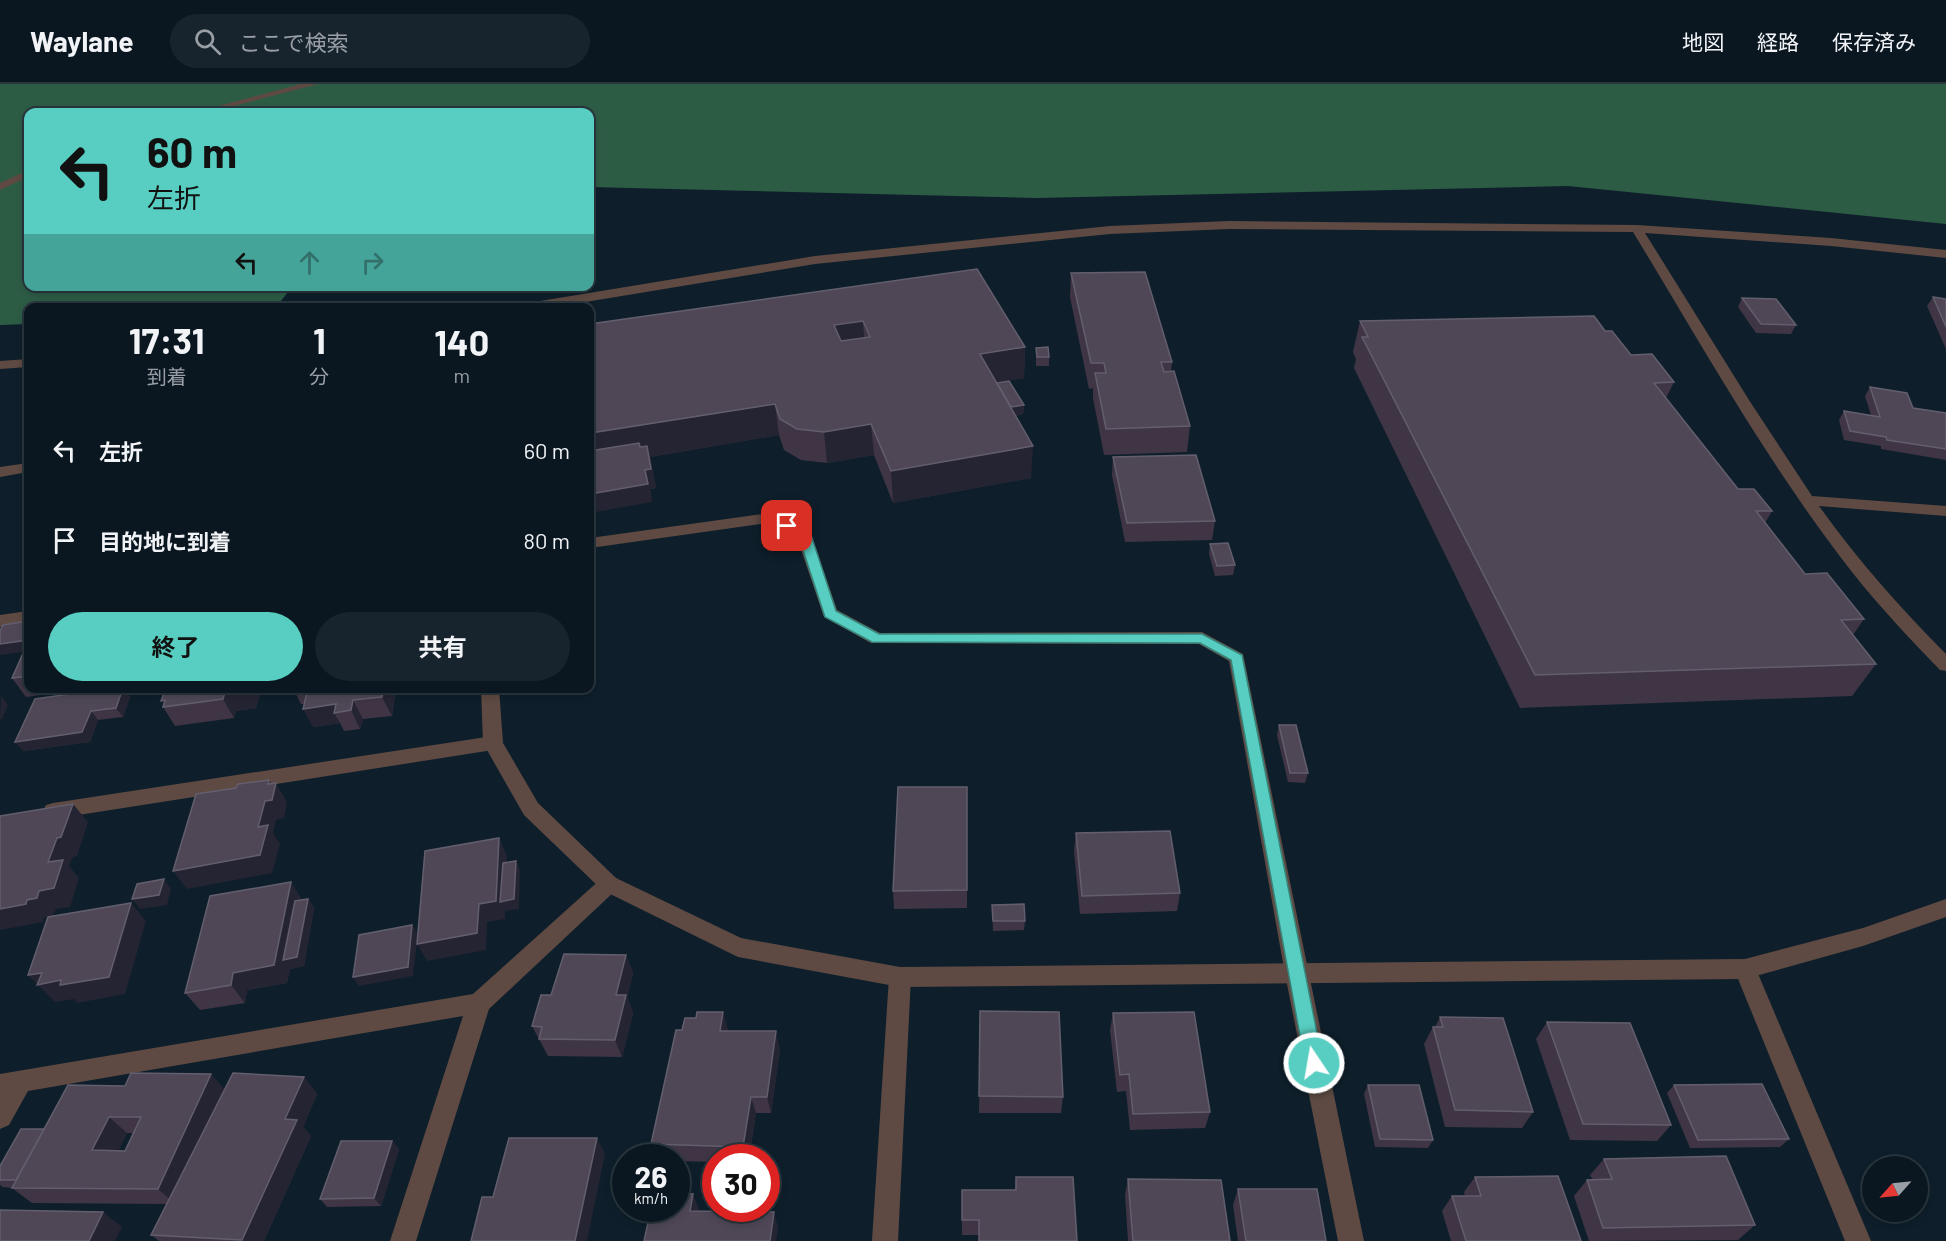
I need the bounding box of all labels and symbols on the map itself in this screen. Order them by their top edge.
pin [761,500,812,551]
position arrow [1282,1031,1346,1095]
speed limit sign: 30 [702,1144,780,1222]
north arrow [1862,1156,1928,1222]

